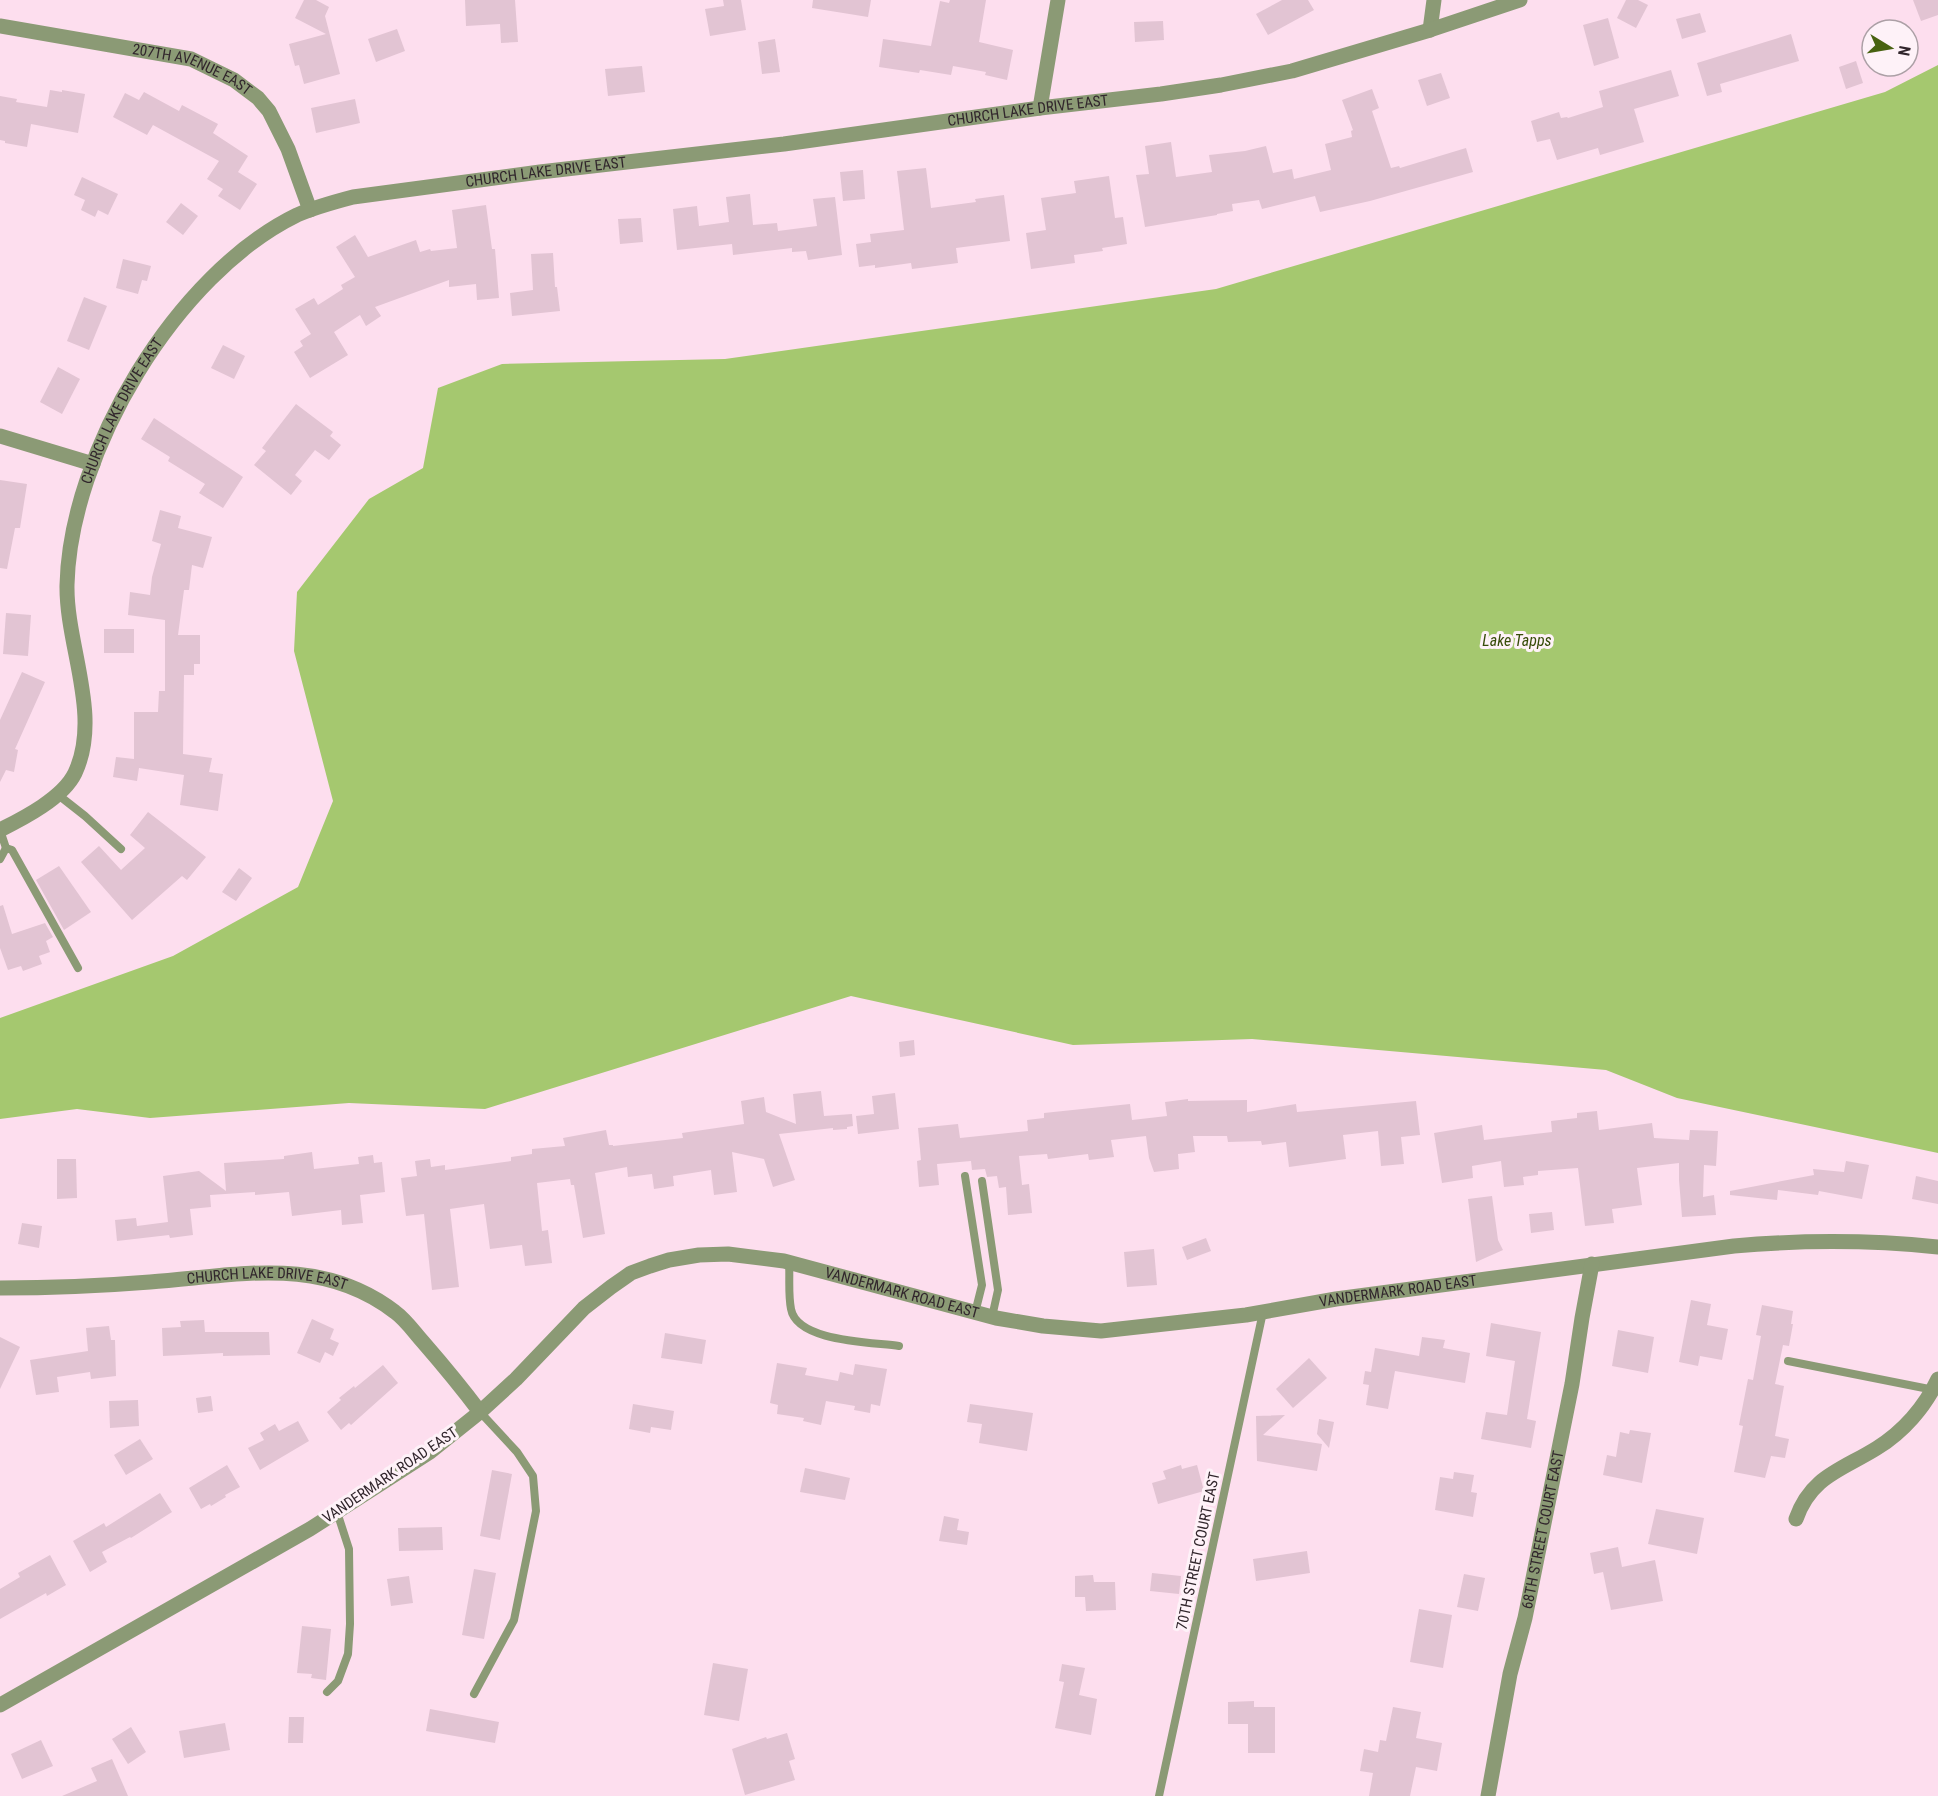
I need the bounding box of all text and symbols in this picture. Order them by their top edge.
north arrow [1860,18,1920,78]
street label: 207TH AVENUE EAST [131,40,255,99]
text: N [1894,44,1914,57]
street label: CHURCH LAKE DRIVE EAST [946,91,1109,130]
street label: CHURCH LAKE DRIVE EAST [464,153,627,191]
street label: CHURCH LAKE DRIVE EAST [77,334,167,486]
water label: Lake Tapps [1482,631,1552,650]
street label: VANDERMARK ROAD EAST [823,1263,981,1322]
street label: CHURCH LAKE DRIVE EAST [186,1264,350,1294]
street label: VANDERMARK ROAD EAST [1318,1271,1478,1311]
street label: VANDERMARK ROAD EAST [319,1423,461,1527]
street label: 68TH STREET COURT EAST [1518,1449,1567,1610]
street label: 70TH STREET COURT EAST [1172,1470,1224,1632]

